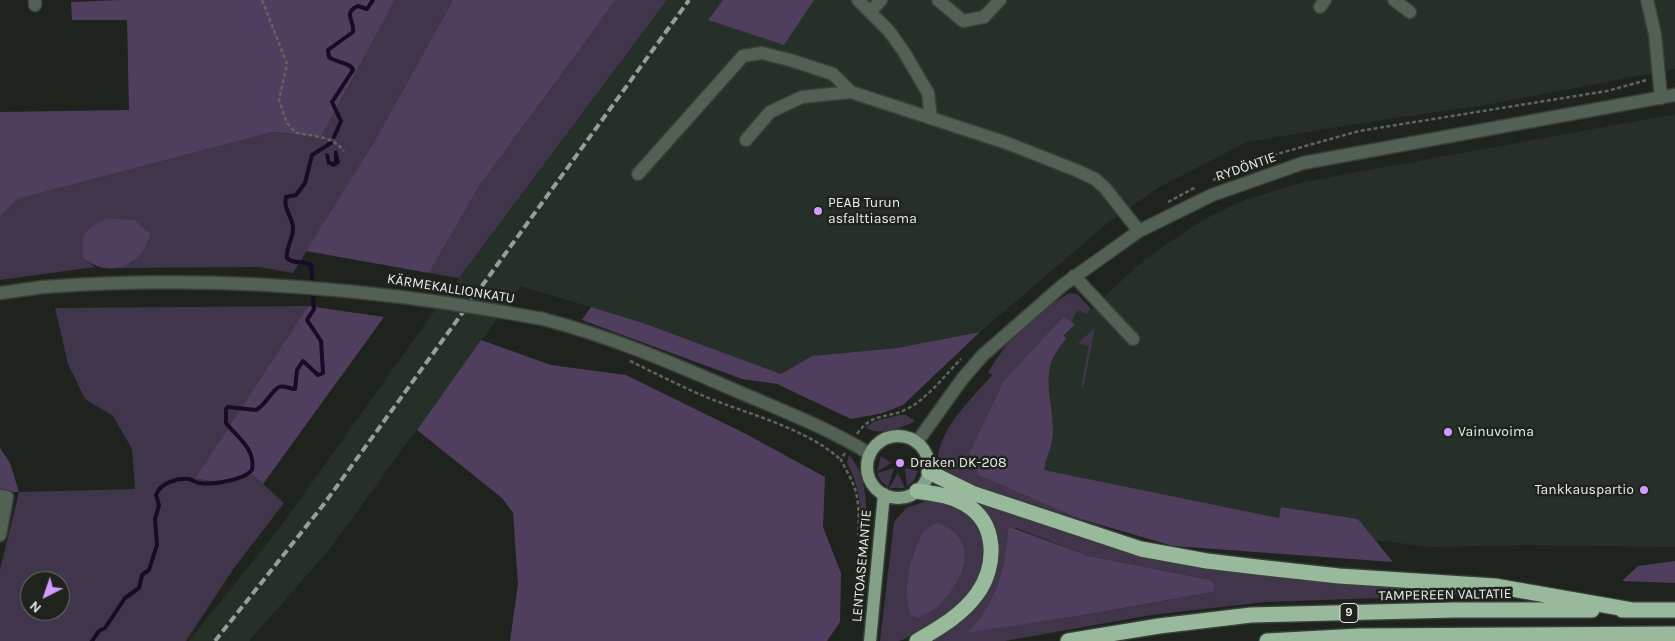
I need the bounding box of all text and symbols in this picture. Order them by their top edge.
street label: RYDÖNTIE [1214,149,1278,185]
place label: PEAB Turun asfalttiasema [828,195,917,228]
marker: PEAB Turun asfalttiasema [812,205,824,217]
street label: KÄRMEKALLIONKATU [386,271,516,307]
place label: Vainuvoima [1458,424,1534,440]
marker: Vainuvoima [1442,426,1454,438]
place label: Draken DK-208 [910,455,1007,471]
marker: Draken DK-208 [894,457,906,469]
place label: Tankkauspartio [1535,482,1634,498]
marker: Tankkauspartio [1638,484,1650,496]
street label: LENTOASEMANTIE [849,509,875,623]
north arrow [20,571,70,621]
street label: TAMPEREEN VALTATIE [1378,585,1512,605]
text: N [26,597,45,617]
road number: 9 [1340,604,1358,622]

